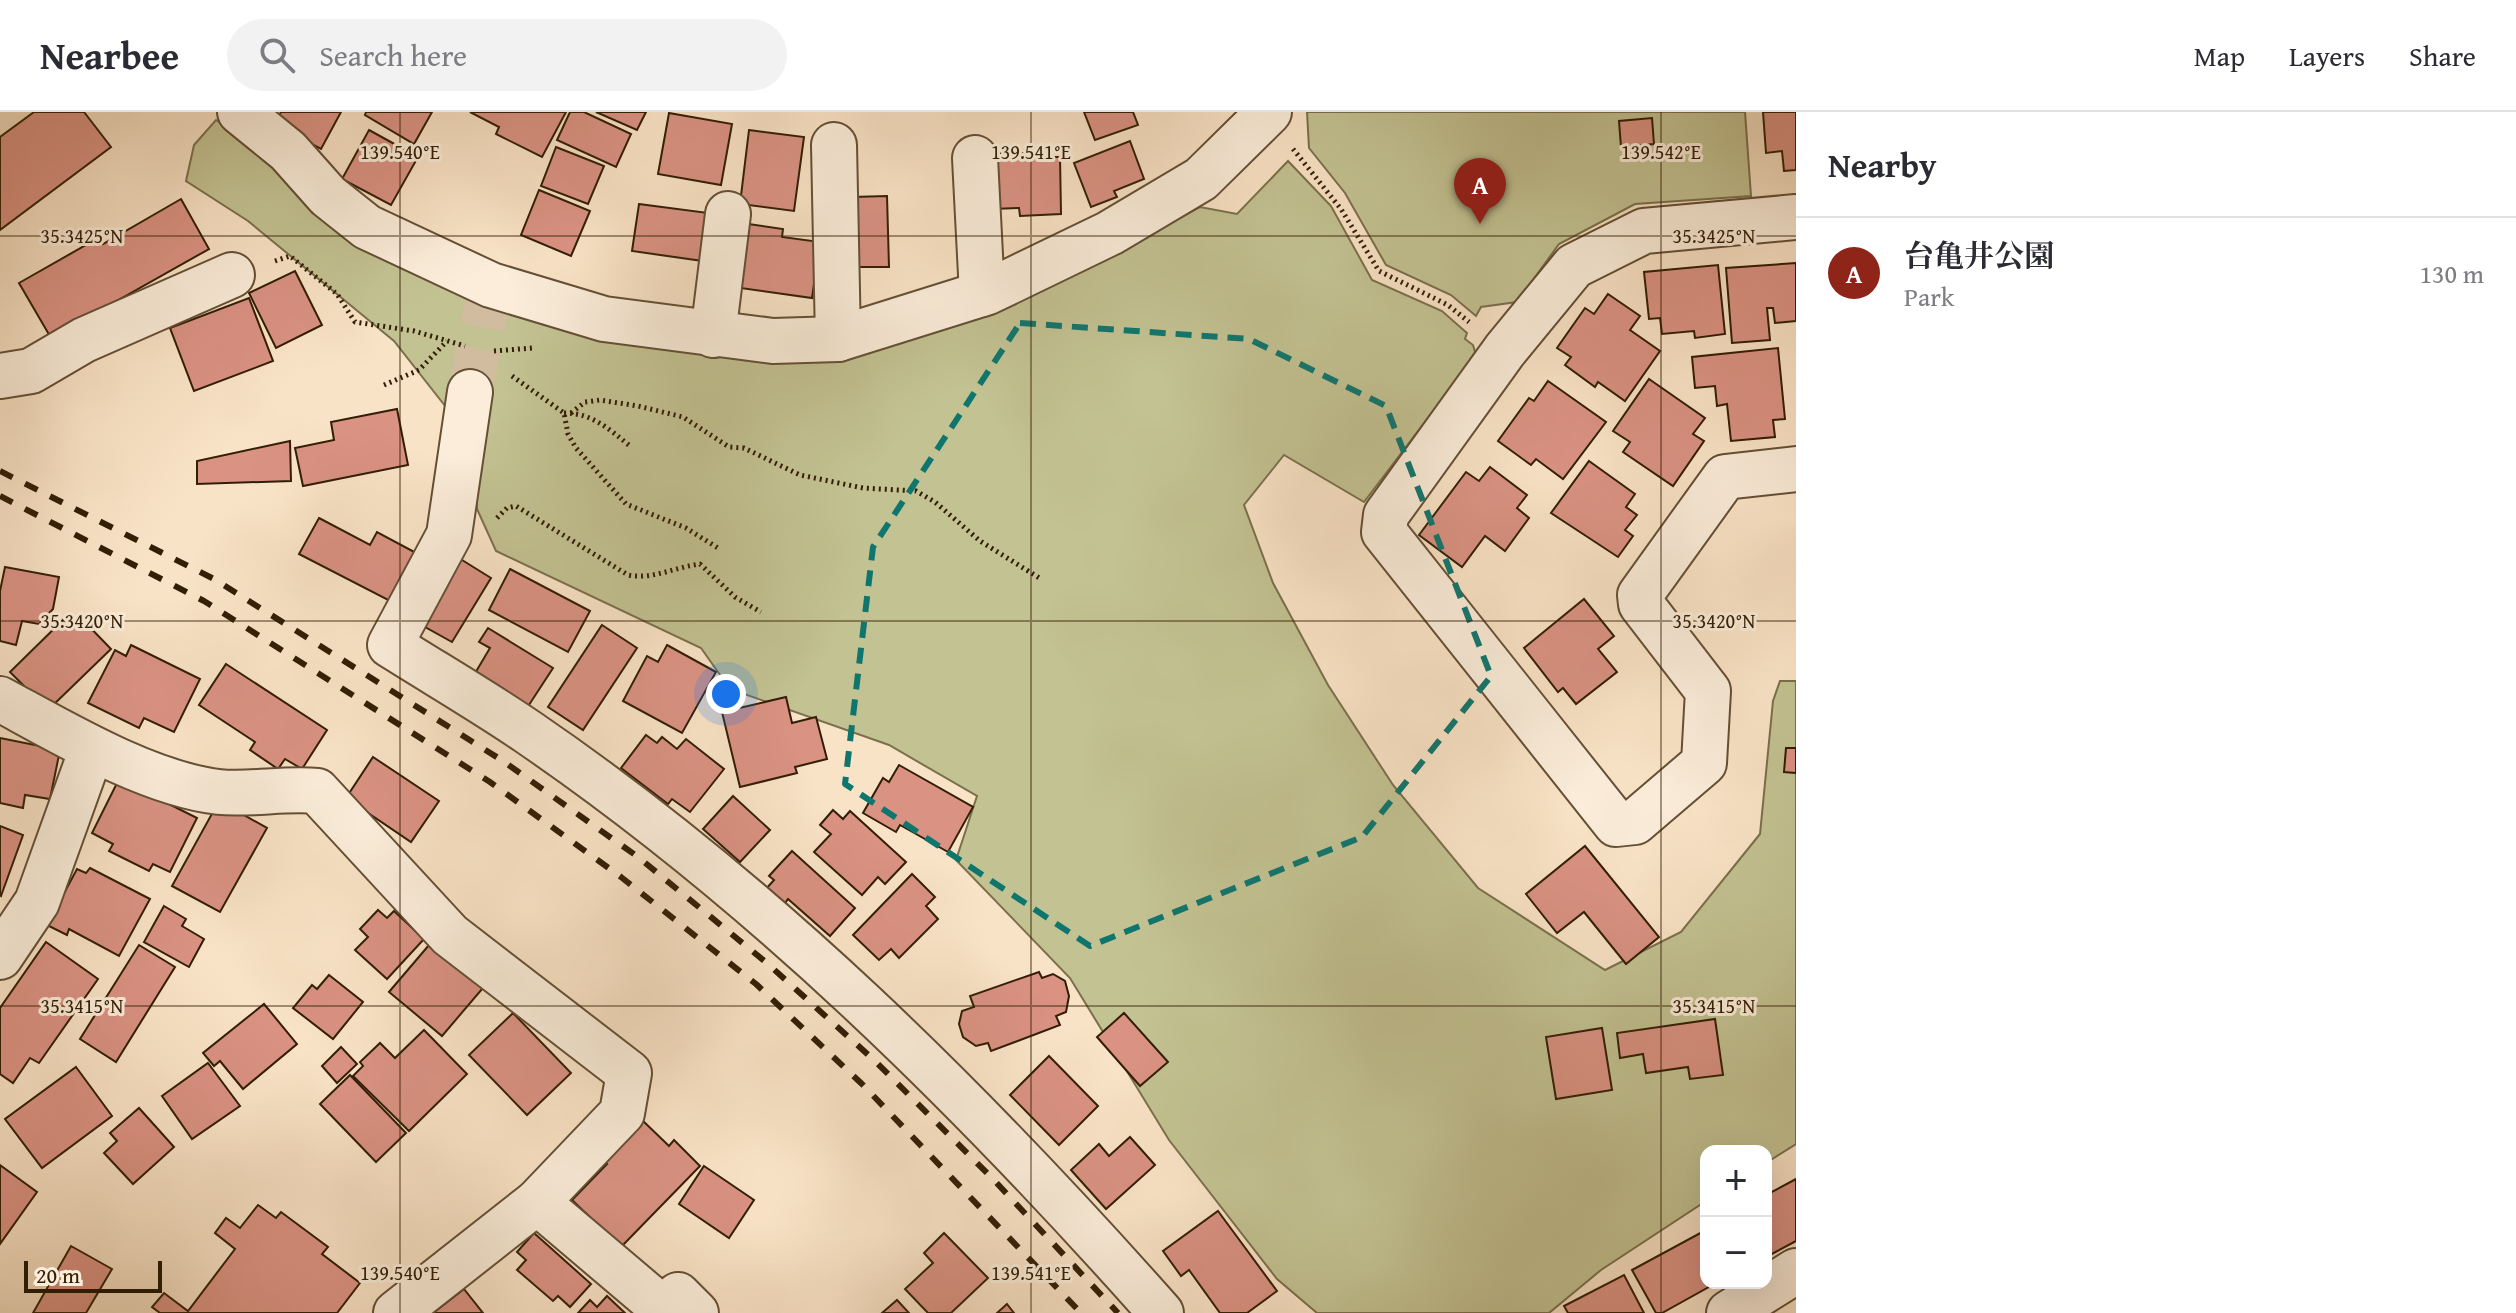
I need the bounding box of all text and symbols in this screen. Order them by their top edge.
search box [227,19,787,91]
text: Nearbee [40,27,179,83]
icon: search [255,33,299,77]
text: Search here [319,33,467,77]
text: Map [2194,35,2245,76]
text: Layers [2289,35,2365,76]
text: Share [2409,35,2476,76]
text: 139.540°E [360,137,440,166]
text: 139.541°E [991,137,1071,166]
text: 139.542°E [1621,137,1701,166]
text: Nearby [1828,140,1937,189]
pin: A [1454,158,1506,224]
text: 35.3425°N [41,221,123,250]
text: 35.3425°N [1673,221,1755,250]
text: 台亀井公園 [1904,233,2054,277]
text: A [1846,254,1862,293]
text: 130 m [2419,254,2484,293]
text: Park [1904,277,1954,316]
text: 35.3420°N [41,606,123,635]
text: 35.3420°N [1673,606,1755,635]
your location [706,674,746,714]
text: 35.3415°N [41,991,123,1020]
text: 35.3415°N [1673,991,1755,1020]
map controls [1700,1145,1772,1289]
button: + [1700,1145,1772,1217]
button: − [1700,1217,1772,1289]
scale bar [24,1257,162,1293]
text: 139.540°E [360,1258,440,1287]
text: 139.541°E [991,1258,1071,1287]
text: 20 m [36,1259,80,1291]

